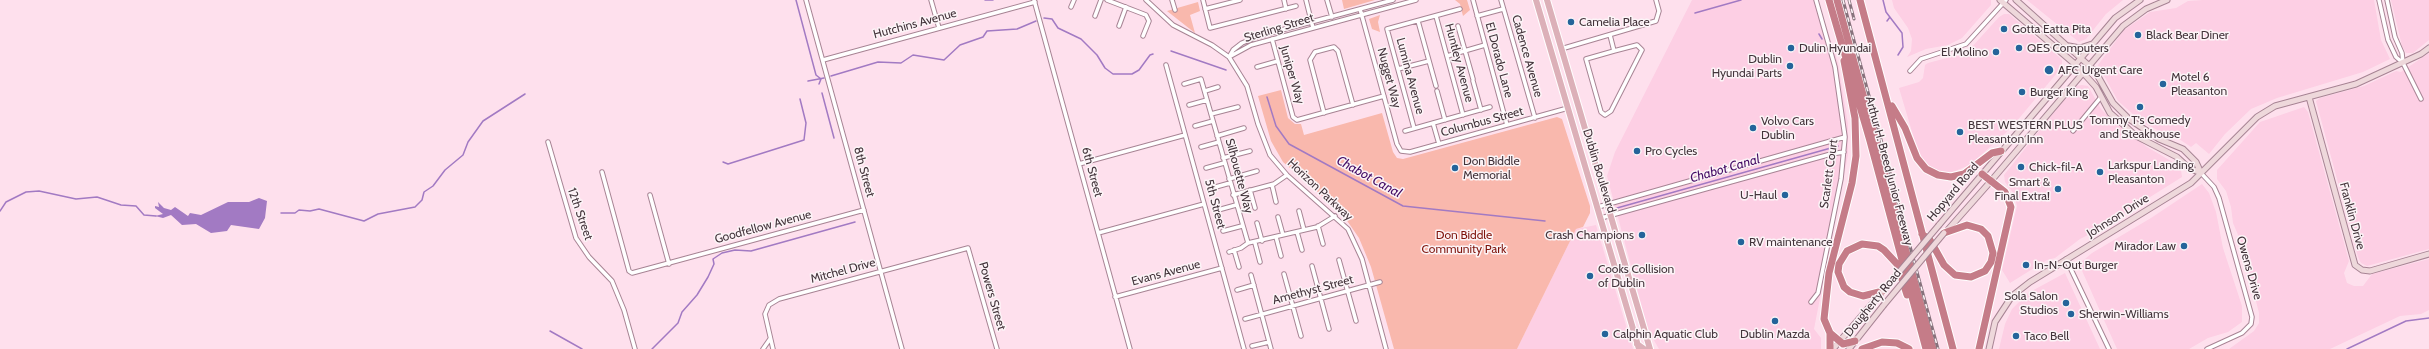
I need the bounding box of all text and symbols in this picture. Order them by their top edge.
street label: Hutchins Avenue [872,6,958,42]
street label: Sterling Street [1242,11,1316,45]
street label: Cadence Avenue [1508,13,1546,99]
place label: Camelia Place [1579,15,1650,29]
marker: Camelia Place [1566,17,1576,27]
street label: El Dorado Lane [1482,21,1516,99]
street label: Huntley Avenue [1442,22,1476,104]
place label: Gotta Eatta Pita [2012,22,2091,36]
marker: Gotta Eatta Pita [1999,24,2009,34]
place label: Black Bear Diner [2146,28,2229,42]
marker: Black Bear Diner [2133,30,2143,40]
street label: Lumina Avenue [1393,36,1427,116]
place label: Dulin Hyundai [1799,41,1871,55]
place label: QES Computers [2027,41,2109,55]
marker: Dulin Hyundai [1786,43,1796,53]
marker: QES Computers [2014,43,2024,53]
street label: Juniper Way [1277,44,1307,106]
place label: El Molino [1941,45,1988,59]
street label: Nugget Way [1374,46,1404,110]
marker: El Molino [1991,47,2001,57]
place label: Dublin Hyundai Parts [1712,52,1782,80]
marker: Dublin Hyundai Parts [1785,61,1795,71]
place label: AFC Urgent Care [2058,63,2142,77]
marker: AFC Urgent Care [2043,64,2055,76]
place label: Motel 6 Pleasanton [2171,70,2227,98]
marker: Motel 6 Pleasanton [2158,79,2168,89]
place label: Burger King [2030,85,2088,99]
marker: Burger King [2017,87,2027,97]
street label: Arthur H. Breed Junior Freeway [1862,95,1916,247]
marker: Tommy T's Comedy and Steakhouse [2135,102,2145,112]
street label: Columbus Street [1439,104,1525,140]
place label: Tommy T's Comedy and Steakhouse [2090,113,2190,141]
place label: Volvo Cars Dublin [1761,114,1814,142]
place label: BEST WESTERN PLUS Pleasanton Inn [1968,118,2083,146]
marker: Volvo Cars Dublin [1748,123,1758,133]
street label: Dublin Boulevard [1579,127,1619,215]
marker: BEST WESTERN PLUS Pleasanton Inn [1955,127,1965,137]
street label: Silhouette Way [1222,137,1256,215]
street label: Scarlett Court [1817,139,1841,209]
place label: Pro Cycles [1645,144,1697,158]
street label: 8th Street [850,145,878,199]
street label: 6th Street [1078,146,1106,198]
marker: Pro Cycles [1632,146,1642,156]
water label: Chabot Canal [1688,152,1762,186]
water label: Chabot Canal [1334,153,1404,201]
place label: Don Biddle Memorial [1463,154,1520,182]
street label: Horizon Parkway [1284,156,1356,224]
place label: Larkspur Landing Pleasanton [2108,158,2194,186]
street label: Hopyard Road [1924,160,1982,224]
place label: Chick-fil-A [2029,160,2083,174]
marker: Chick-fil-A [2016,162,2026,172]
marker: Don Biddle Memorial [1450,163,1460,173]
marker: Larkspur Landing Pleasanton [2095,167,2105,177]
place label: Smart & Final Extra! [1995,175,2050,203]
street label: 5th Street [1201,178,1229,230]
street label: Franklin Drive [2336,181,2368,251]
marker: Smart & Final Extra! [2053,184,2063,194]
street label: 12th Street [564,186,596,242]
place label: U-Haul [1740,188,1777,202]
marker: U-Haul [1780,190,1790,200]
street label: Johnson Drive [2084,191,2152,241]
street label: Goodfellow Avenue [713,207,813,247]
park label: Don Biddle Community Park [1422,228,1506,256]
place label: Crash Champions [1545,228,1634,242]
marker: Crash Champions [1637,230,1647,240]
place label: RV maintenance [1749,235,1832,249]
street label: Owens Drive [2233,235,2265,301]
marker: RV maintenance [1736,237,1746,247]
place label: Mirador Law [2114,239,2176,253]
marker: Mirador Law [2179,241,2189,251]
street label: Mitchel Drive [809,255,877,287]
street label: Evans Avenue [1130,257,1202,289]
place label: In-N-Out Burger [2034,258,2118,272]
street label: Powers Street [975,260,1009,332]
marker: In-N-Out Burger [2021,260,2031,270]
place label: Cooks Collision of Dublin [1598,262,1674,290]
street label: Dougherty Road [1841,266,1905,340]
marker: Cooks Collision of Dublin [1585,271,1595,281]
street label: Amethyst Street [1271,272,1355,308]
place label: Sola Salon Studios [2004,289,2058,317]
marker: Sola Salon Studios [2061,298,2071,308]
place label: Sherwin-Williams [2079,307,2169,321]
marker: Sherwin-Williams [2066,309,2076,319]
marker: Dublin Mazda [1770,316,1780,326]
place label: Calphin Aquatic Club [1613,327,1718,341]
place label: Dublin Mazda [1740,327,1810,341]
marker: Calphin Aquatic Club [1600,329,1610,339]
place label: Taco Bell [2024,329,2069,343]
marker: Taco Bell [2011,331,2021,341]

